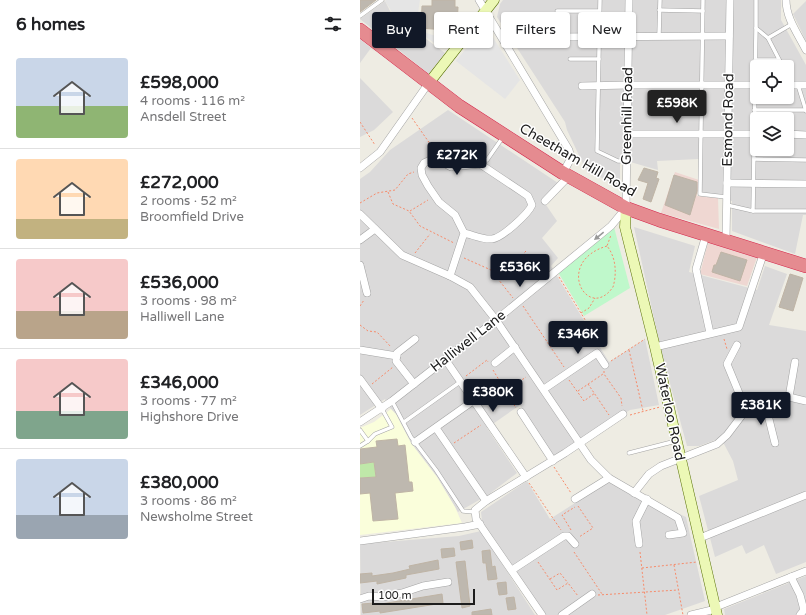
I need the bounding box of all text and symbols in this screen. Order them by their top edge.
chip: Buy [372,12,426,48]
chip: Rent [434,12,493,48]
chip: Filters [501,12,570,48]
chip: New [578,12,636,48]
icon: filters [322,13,344,35]
text: 6 homes [16,14,85,35]
map controls [750,60,794,156]
button: locate [750,60,794,104]
street label: Greenhill Road [618,67,636,165]
text: £598,000 [140,72,219,93]
street label: Esmond Road [719,73,737,167]
icon: home [48,74,96,122]
pin: £598K [649,90,705,124]
text: 4 rooms · 116 m² [140,93,245,109]
text: £598K [656,95,698,111]
text: Ansdell Street [140,109,226,125]
button: layers [750,112,794,156]
street label: Cheetham Hill Road [517,120,639,200]
pin: £272K [429,142,485,176]
text: £272K [436,147,478,163]
text: £272,000 [140,172,219,193]
icon: home [48,175,96,223]
text: 2 rooms · 52 m² [140,193,237,209]
text: Broomfield Drive [140,209,244,225]
one-way arrow [594,231,604,240]
pin: £536K [492,254,548,288]
text: £536K [499,259,541,275]
text: £536,000 [140,272,219,293]
icon: home [48,275,96,323]
text: 3 rooms · 98 m² [140,293,237,309]
street label: Halliwell Lane [427,306,509,376]
text: Halliwell Lane [140,309,224,325]
pin: £346K [550,321,606,355]
text: £346K [557,326,599,342]
street label: Waterloo Road [651,362,689,462]
text: £346,000 [140,372,219,393]
icon: home [48,375,96,423]
pin: £380K [465,379,521,413]
text: £380K [472,384,514,400]
pin: £381K [733,392,789,426]
text: 3 rooms · 77 m² [140,393,237,409]
text: £381K [740,397,782,413]
text: Highshore Drive [140,409,239,425]
text: £380,000 [140,472,219,493]
icon: home [48,475,96,523]
text: 3 rooms · 86 m² [140,493,237,509]
text: Newsholme Street [140,509,253,525]
scale bar [372,587,475,606]
text: 100 m [378,589,412,602]

